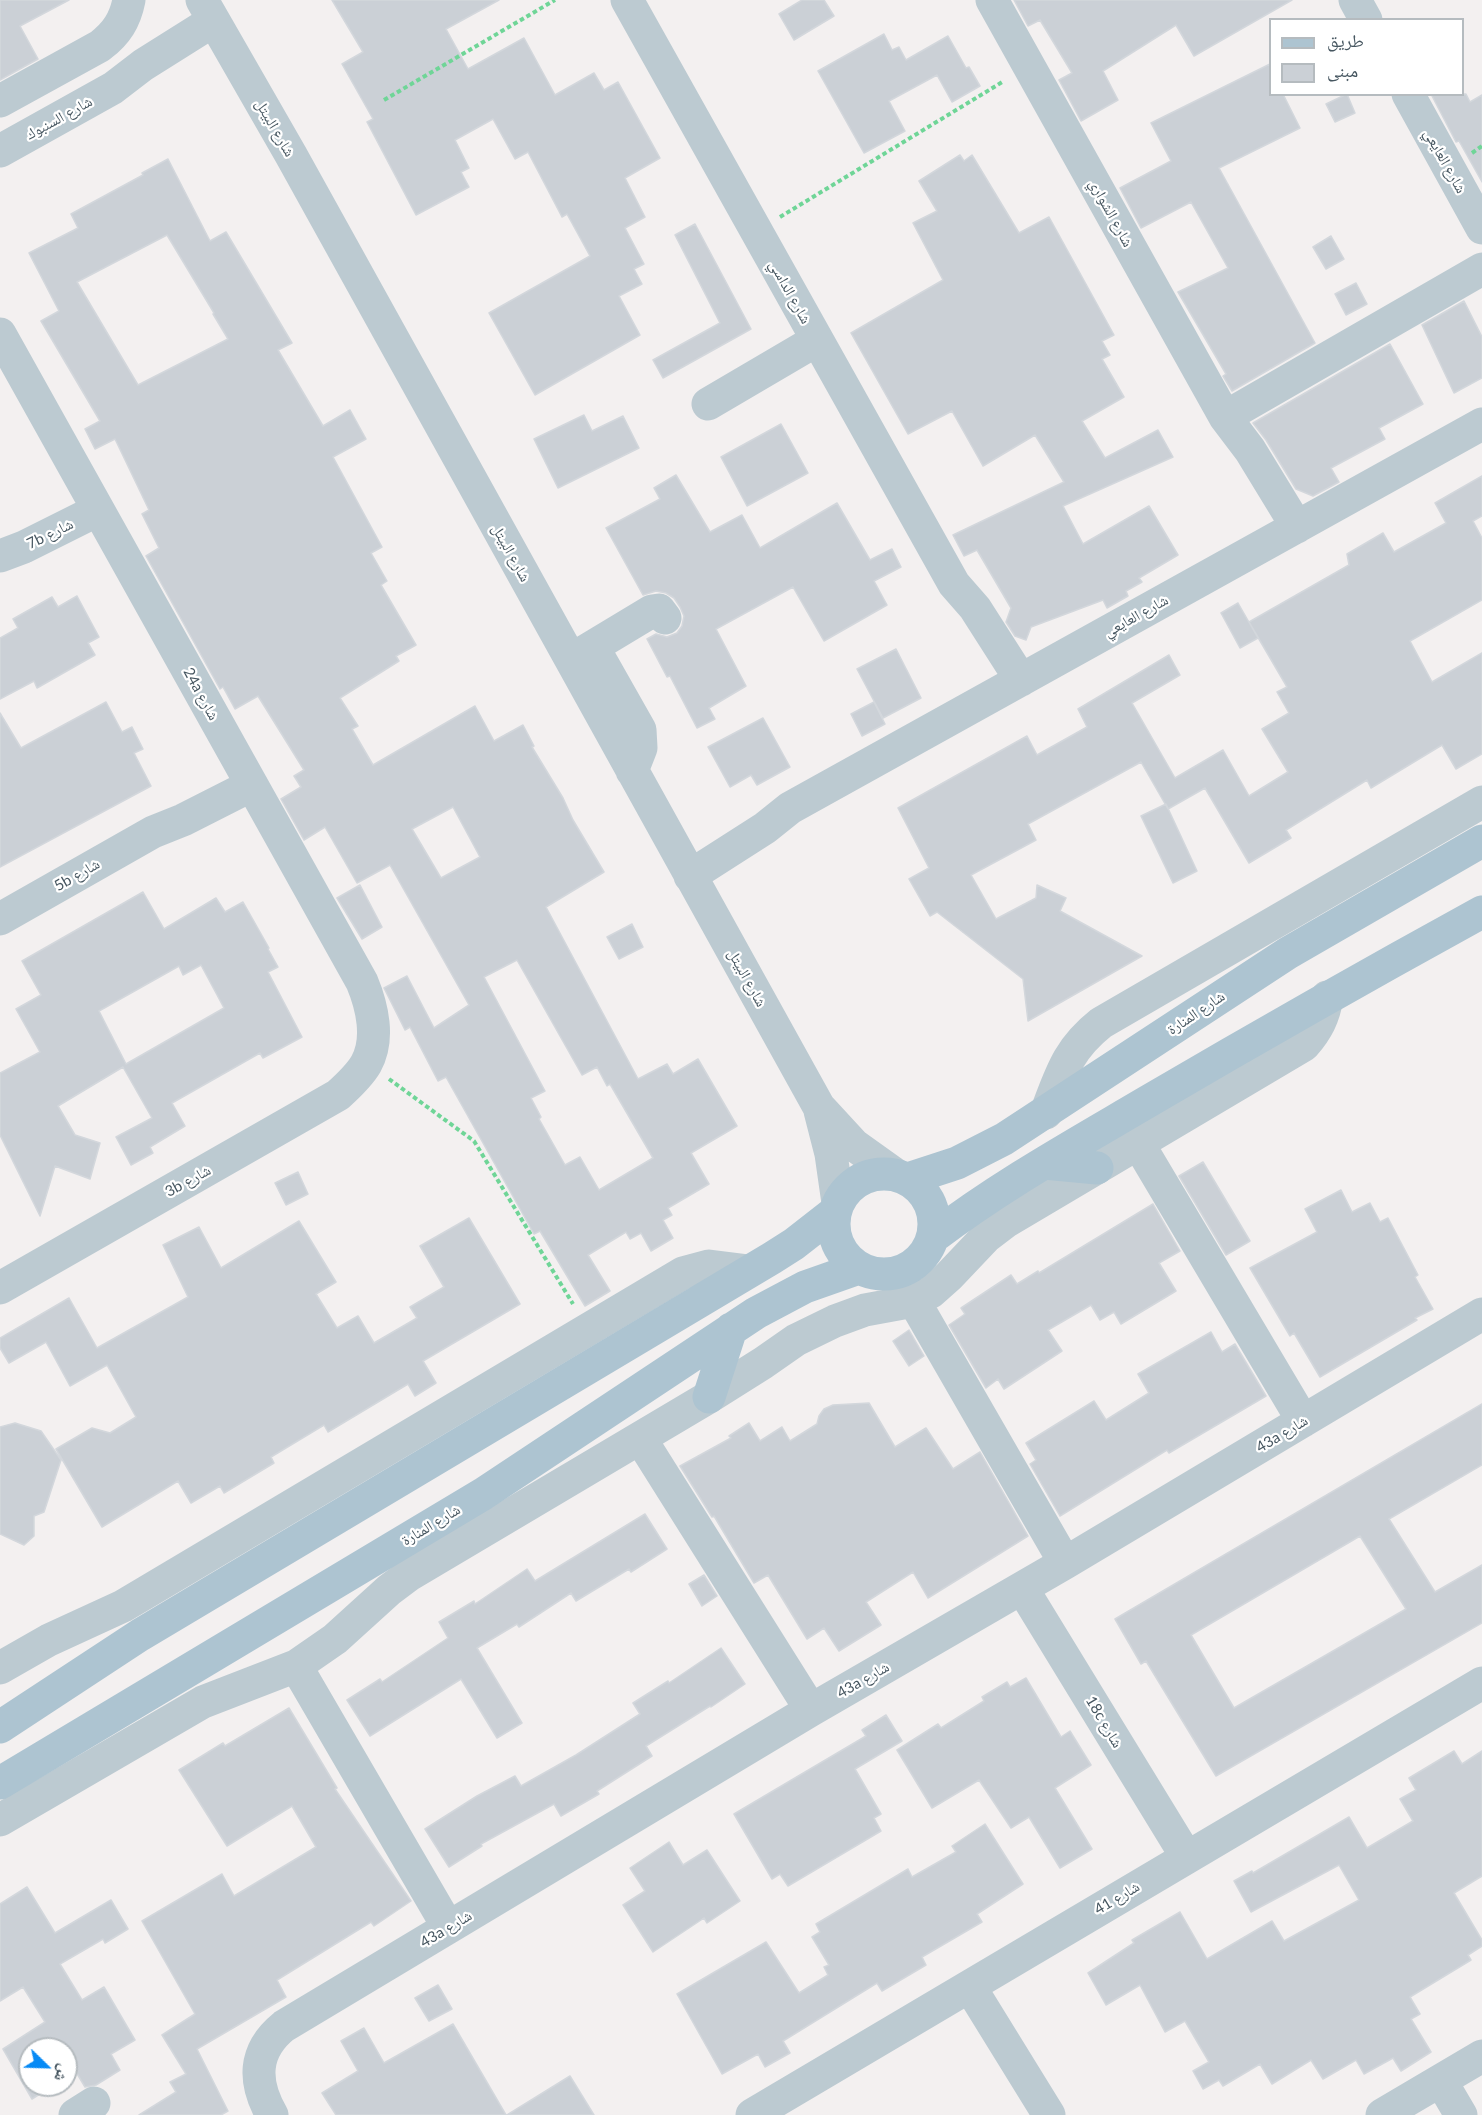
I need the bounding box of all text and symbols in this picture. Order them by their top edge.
legend [1269,18,1464,96]
text: طريق [1327,29,1364,51]
text: مبنى [1327,59,1358,81]
street label: شارع السنبوك [23,92,95,144]
street label: شارع البيتل [251,96,299,160]
street label: شارع العايعي [1420,126,1470,196]
street label: شارع الشواري [1085,176,1137,250]
street label: شارع الداسي [765,257,815,327]
street label: 7b شارع [24,515,76,553]
street label: شارع البيتل [488,521,534,585]
street label: شارع العايعي [1101,591,1171,641]
street label: 24a شارع [179,665,223,723]
street label: 5b شارع [51,855,103,895]
street label: شارع البيتل [724,946,770,1010]
street label: شارع المنارة [1164,987,1228,1039]
street label: 3b شارع [162,1161,214,1201]
street label: 43a شارع [1253,1412,1311,1456]
street label: شارع المنارة [398,1500,464,1550]
street label: 43a شارع [834,1658,892,1702]
street label: 18c شارع [1082,1693,1126,1751]
street label: شارع 41 [1091,1877,1143,1919]
street label: 43a شارع [417,1907,475,1951]
north arrow [18,2037,78,2097]
text: ش [51,2062,75,2085]

